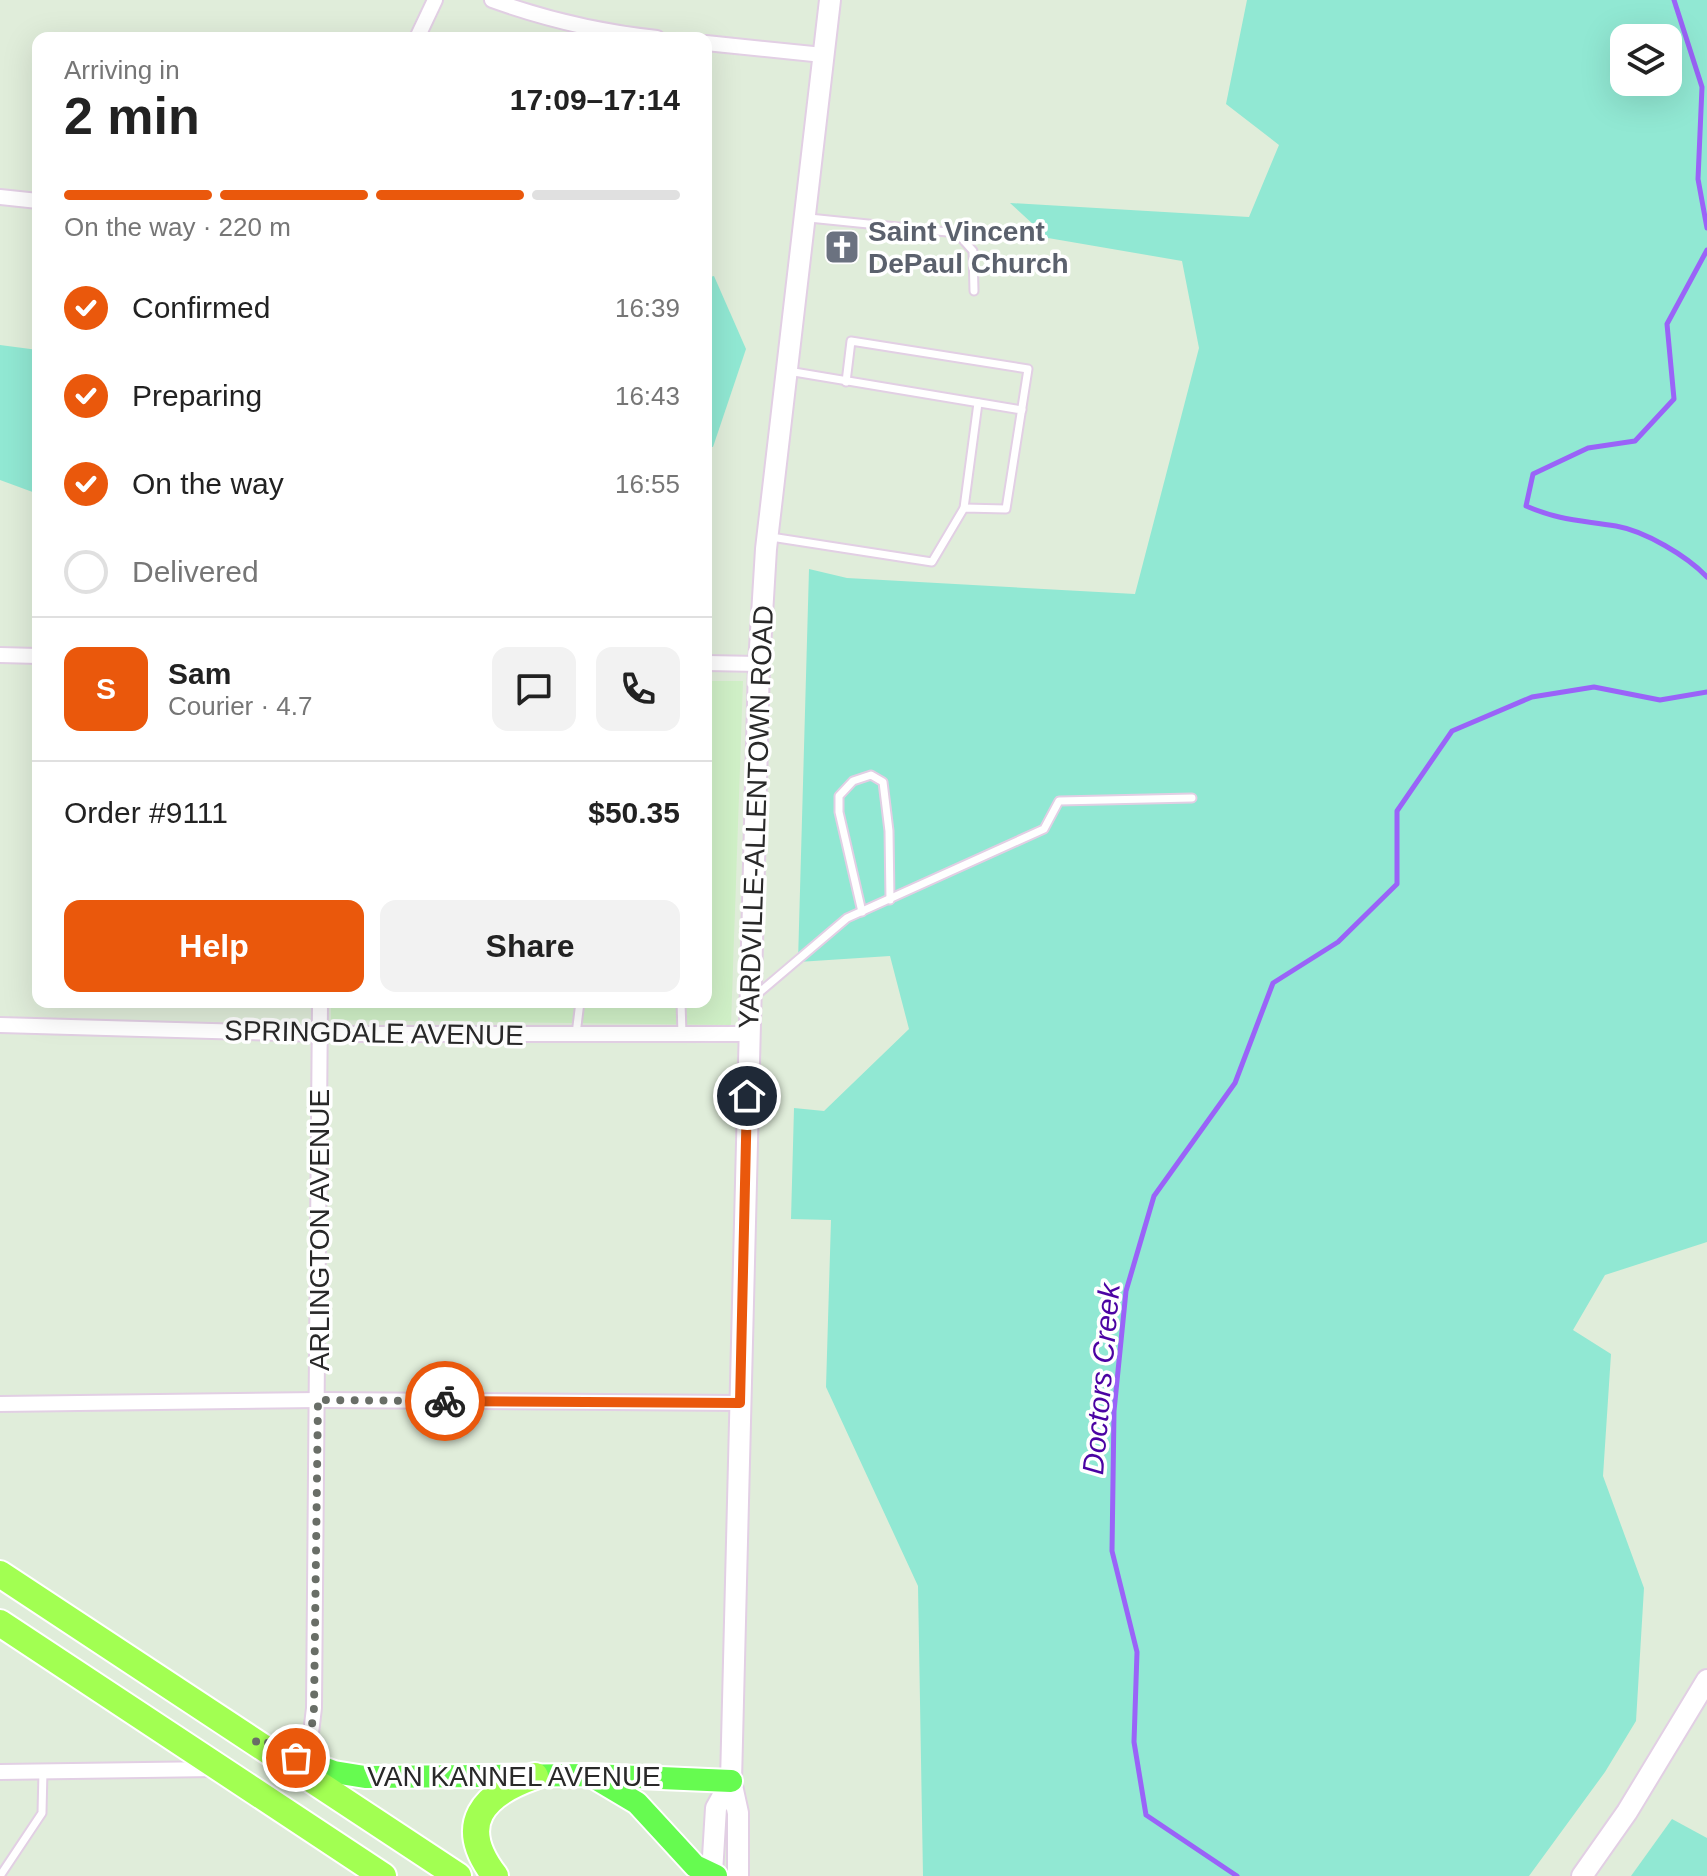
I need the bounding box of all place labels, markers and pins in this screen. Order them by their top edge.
place label: Saint Vincent DePaul Church [868,216,1069,279]
church icon: Saint Vincent DePaul Church [823,228,861,266]
pin [713,1062,781,1130]
pin [262,1724,330,1792]

